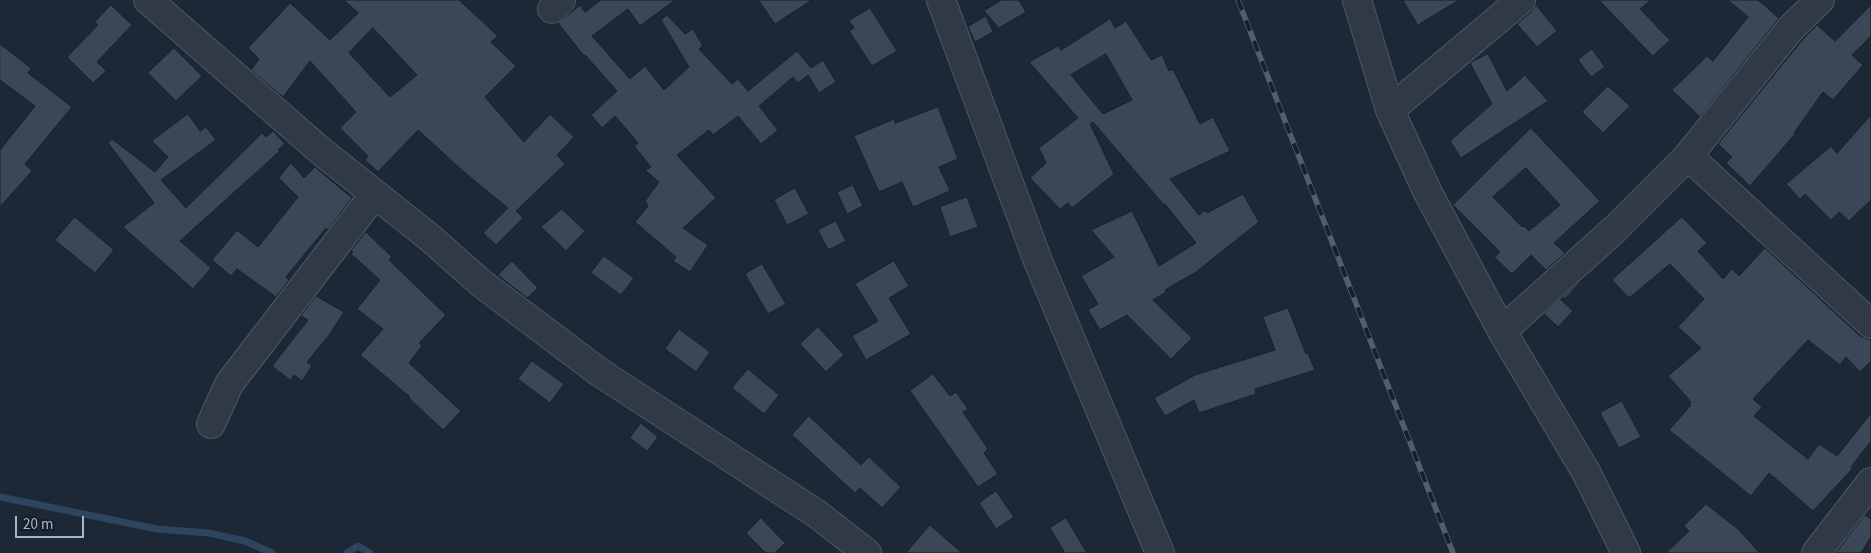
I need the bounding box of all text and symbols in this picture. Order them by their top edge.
scale bar [18,506,86,538]
text: 20 m [23,514,53,535]

